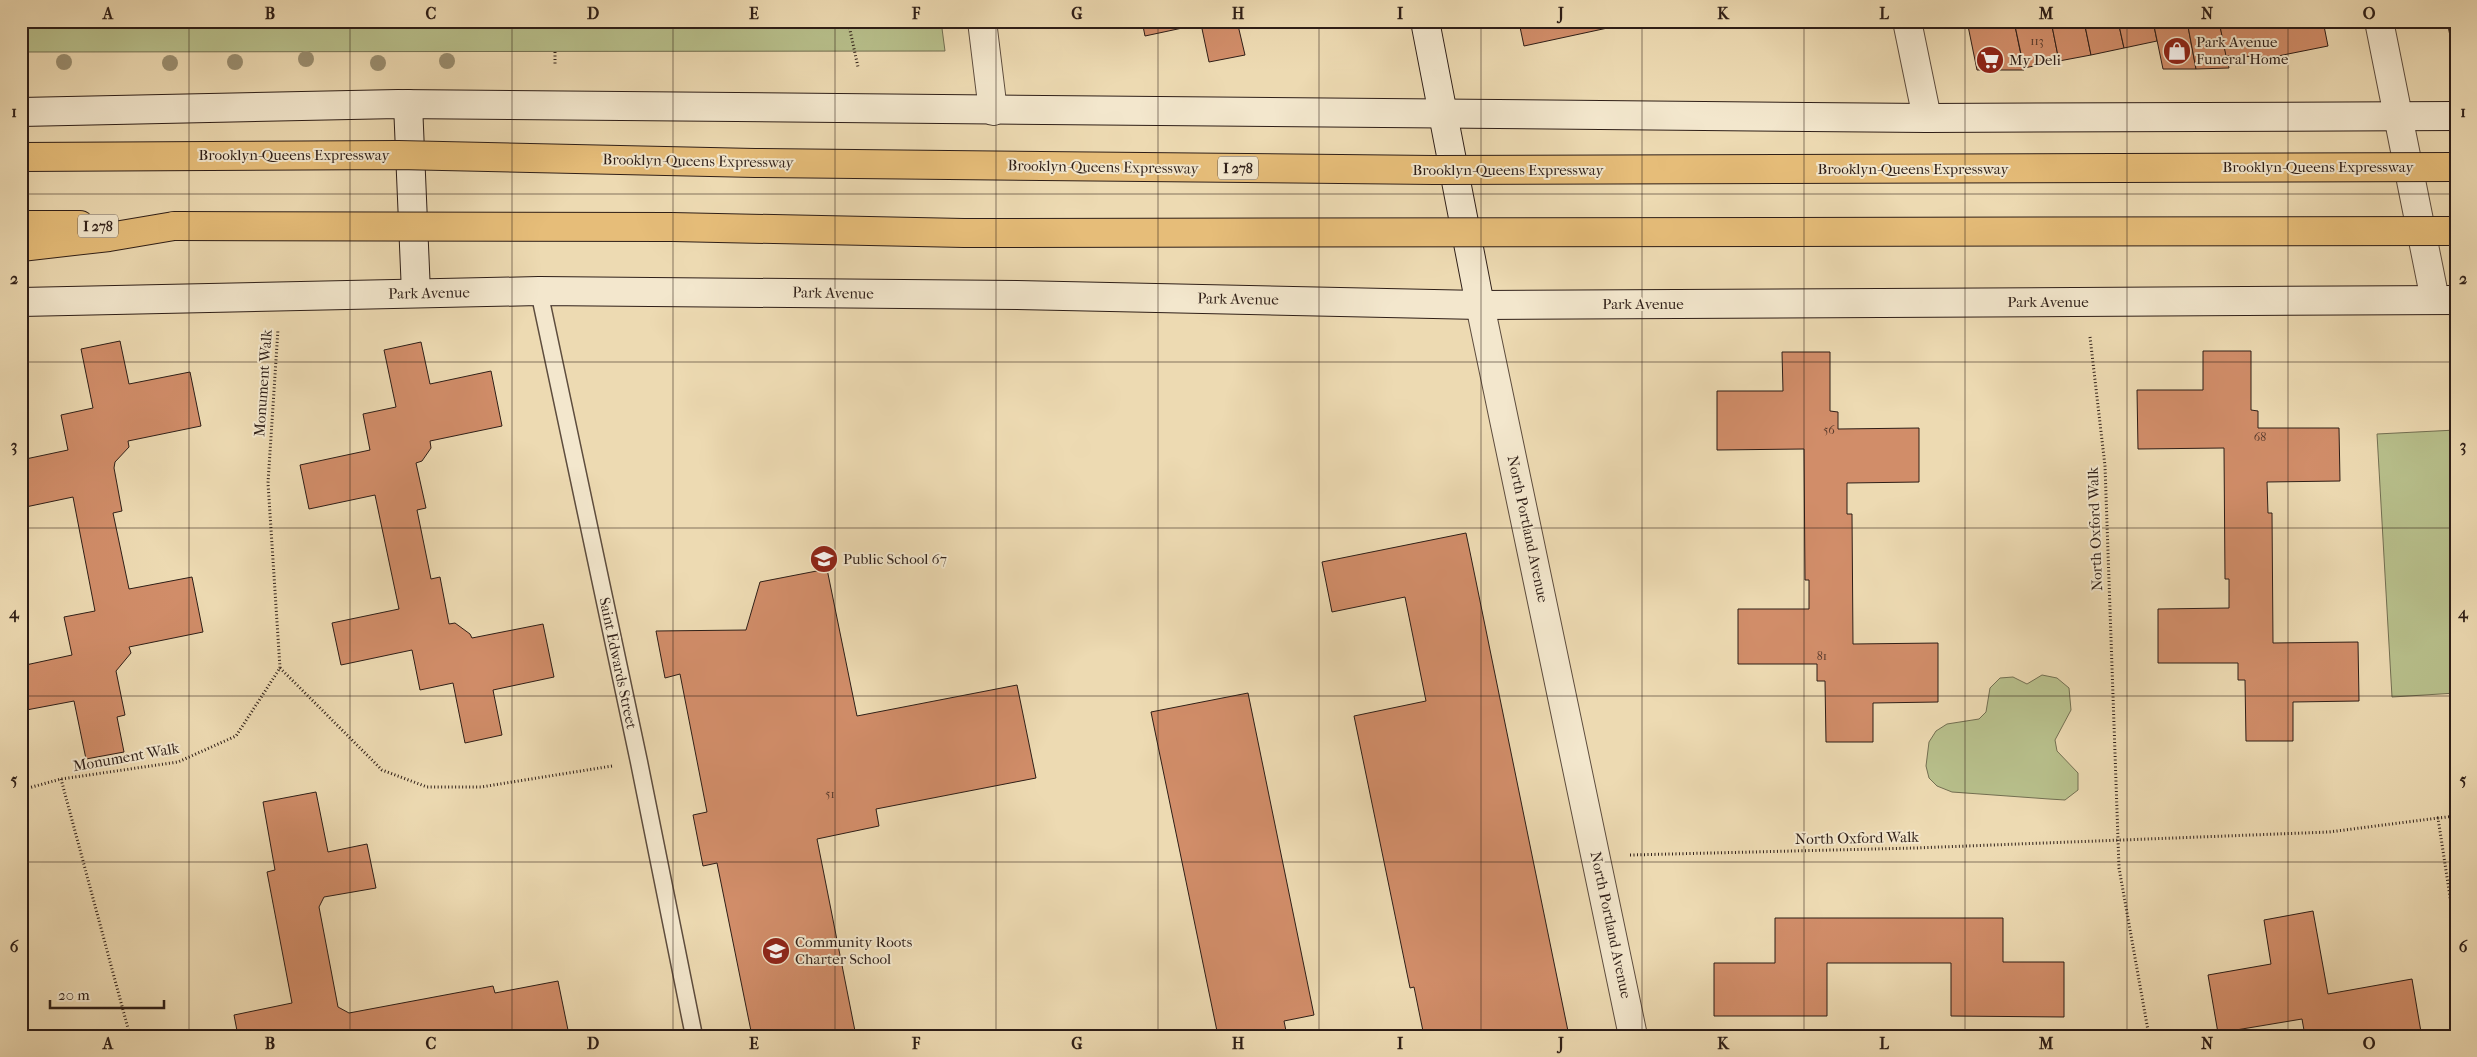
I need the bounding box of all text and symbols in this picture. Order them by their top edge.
text: A [102,4,114,23]
text: B [265,4,275,23]
text: C [426,4,437,23]
text: D [587,4,599,23]
text: E [749,4,759,23]
text: F [911,4,921,23]
text: G [1071,4,1083,23]
text: H [1232,4,1245,23]
text: I [1397,4,1404,23]
text: J [1556,4,1564,24]
text: K [1717,4,1730,23]
text: L [1879,4,1889,23]
text: M [2038,4,2054,23]
text: N [2201,4,2214,23]
text: O [2363,4,2376,23]
place label: Park Avenue Funeral Home [2196,33,2289,68]
house number: 113 [2030,34,2044,48]
shop icon: Park Avenue Funeral Home [2162,36,2192,66]
supermarket icon: My Deli [1975,45,2005,75]
place label: My Deli [2009,51,2062,69]
text: 1 [11,102,17,121]
text: 1 [2460,102,2466,121]
street label: Brooklyn-Queens Expressway [198,146,391,164]
street label: Brooklyn-Queens Expressway [602,150,795,172]
street label: Brooklyn-Queens Expressway [1007,156,1200,178]
road number: I 278 [1218,156,1258,180]
street label: Brooklyn-Queens Expressway [2222,158,2415,176]
street label: Brooklyn-Queens Expressway [1817,160,2010,178]
street label: Brooklyn-Queens Expressway [1412,161,1605,179]
road number: I 278 [78,215,118,238]
text: 2 [10,269,18,288]
text: 2 [2459,269,2467,288]
street label: Park Avenue [388,283,470,303]
street label: Park Avenue [792,283,874,303]
street label: Park Avenue [1197,289,1279,309]
street label: Park Avenue [2007,293,2089,311]
street label: Park Avenue [1602,295,1684,313]
street label: Monument Walk [250,328,276,437]
house number: 56 [1823,423,1835,437]
house number: 68 [2254,430,2266,444]
text: 3 [11,436,17,456]
text: 3 [2460,436,2466,456]
street label: North Portland Avenue [1504,454,1552,605]
street label: North Oxford Walk [2084,466,2106,591]
school or university icon: Public School 67 [809,544,839,574]
place label: Public School 67 [843,550,947,568]
street label: Saint Edwards Street [595,596,641,731]
text: 4 [8,603,20,623]
text: 4 [2457,603,2469,623]
house number: 81 [1817,649,1827,663]
street label: Monument Walk [71,739,181,775]
text: 5 [11,770,18,789]
text: 5 [2460,770,2467,789]
house number: 51 [825,787,835,801]
street label: North Oxford Walk [1795,828,1919,848]
street label: North Portland Avenue [1587,850,1635,1001]
place label: Community Roots Charter School [795,933,913,968]
school or university icon: Community Roots Charter School [761,936,791,966]
text: 6 [10,937,19,956]
text: 6 [2459,937,2468,956]
scale bar [50,977,164,1009]
text: 20 m [58,986,90,1004]
text: A [102,1034,114,1053]
text: B [265,1034,275,1053]
text: C [426,1034,437,1053]
text: D [587,1034,599,1053]
text: E [749,1034,759,1053]
text: F [911,1034,921,1053]
text: G [1071,1034,1083,1053]
text: H [1232,1034,1245,1053]
text: I [1397,1034,1404,1053]
text: J [1556,1034,1564,1054]
text: K [1717,1034,1730,1053]
text: L [1879,1034,1889,1053]
text: M [2038,1034,2054,1053]
text: N [2201,1034,2214,1053]
text: O [2363,1034,2376,1053]

